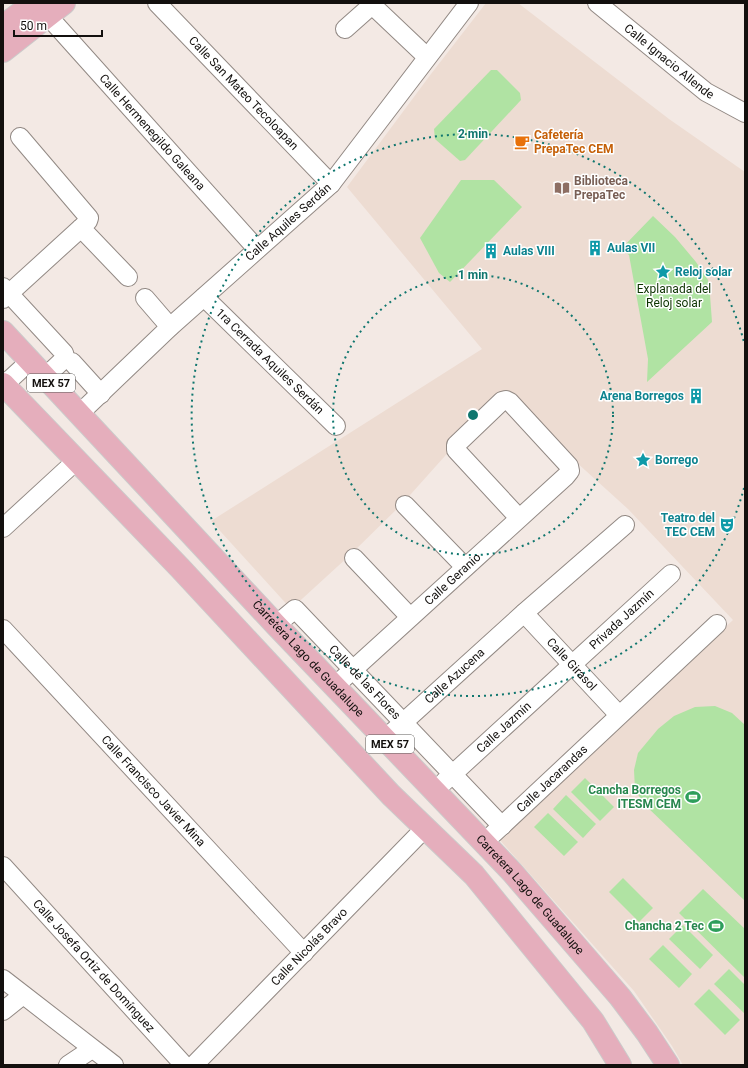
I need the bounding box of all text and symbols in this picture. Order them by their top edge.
scale bar [14,12,102,38]
text: 50 m [20,19,47,33]
street label: Calle Ignacio Allende [621,21,716,102]
street label: Calle San Mateo Tecoloapan [186,33,301,153]
street label: Calle Hermenegildo Galeana [96,71,208,193]
text: 2 min [458,127,488,141]
place label: Cafetería PrepaTec CEM [534,128,613,156]
cafe icon: Cafetería PrepaTec CEM [513,133,531,151]
place label: Biblioteca PrepaTec [574,174,629,202]
library icon: Biblioteca PrepaTec [553,179,571,197]
street label: Calle Aquiles Serdán [243,180,334,264]
building icon: Aulas VII [586,239,604,257]
place label: Aulas VII [607,241,655,255]
building icon: Aulas VIII [482,242,500,260]
place label: Aulas VIII [503,244,555,258]
place icon: Reloj solar [654,263,672,281]
place label: Reloj solar [675,265,733,279]
text: 1 min [458,268,488,282]
park label: Explanada del Reloj solar [637,282,711,310]
street label: 1ra Cerrada Aquiles Serdán [213,306,327,417]
road number: MEX 57 [27,374,75,392]
building icon: Arena Borregos [687,387,705,405]
place label: Arena Borregos [600,389,684,403]
centre of rings [466,408,480,422]
place icon: Borrego [634,451,652,469]
place label: Borrego [655,453,698,467]
place label: Teatro del TEC CEM [661,511,715,539]
theatre icon: Teatro del TEC CEM [718,516,736,534]
street label: Calle Geranio [422,550,484,608]
street label: Privada Jazmín [587,586,657,652]
street label: Carretera Lago de Guadalupe [250,597,367,720]
street label: Calle Girasol [544,635,600,694]
street label: Calle de las Flores [326,642,403,722]
street label: Calle Azucena [422,645,487,707]
street label: Calle Jazmín [474,699,534,756]
street label: Calle Francisco Javier Mina [98,733,208,849]
road number: MEX 57 [366,735,414,753]
street label: Calle Jacarandas [514,742,590,815]
place label: Cancha Borregos ITESM CEM [588,783,681,811]
sports icon: Cancha Borregos ITESM CEM [684,788,702,806]
street label: Carretera Lago de Guadalupe [473,832,587,957]
street label: Calle Josefa Ortiz de Domínguez [30,897,158,1035]
street label: Calle Nicolás Bravo [268,905,350,989]
sports icon: Chancha 2 Tec [707,917,725,935]
place label: Chancha 2 Tec [625,919,704,933]

